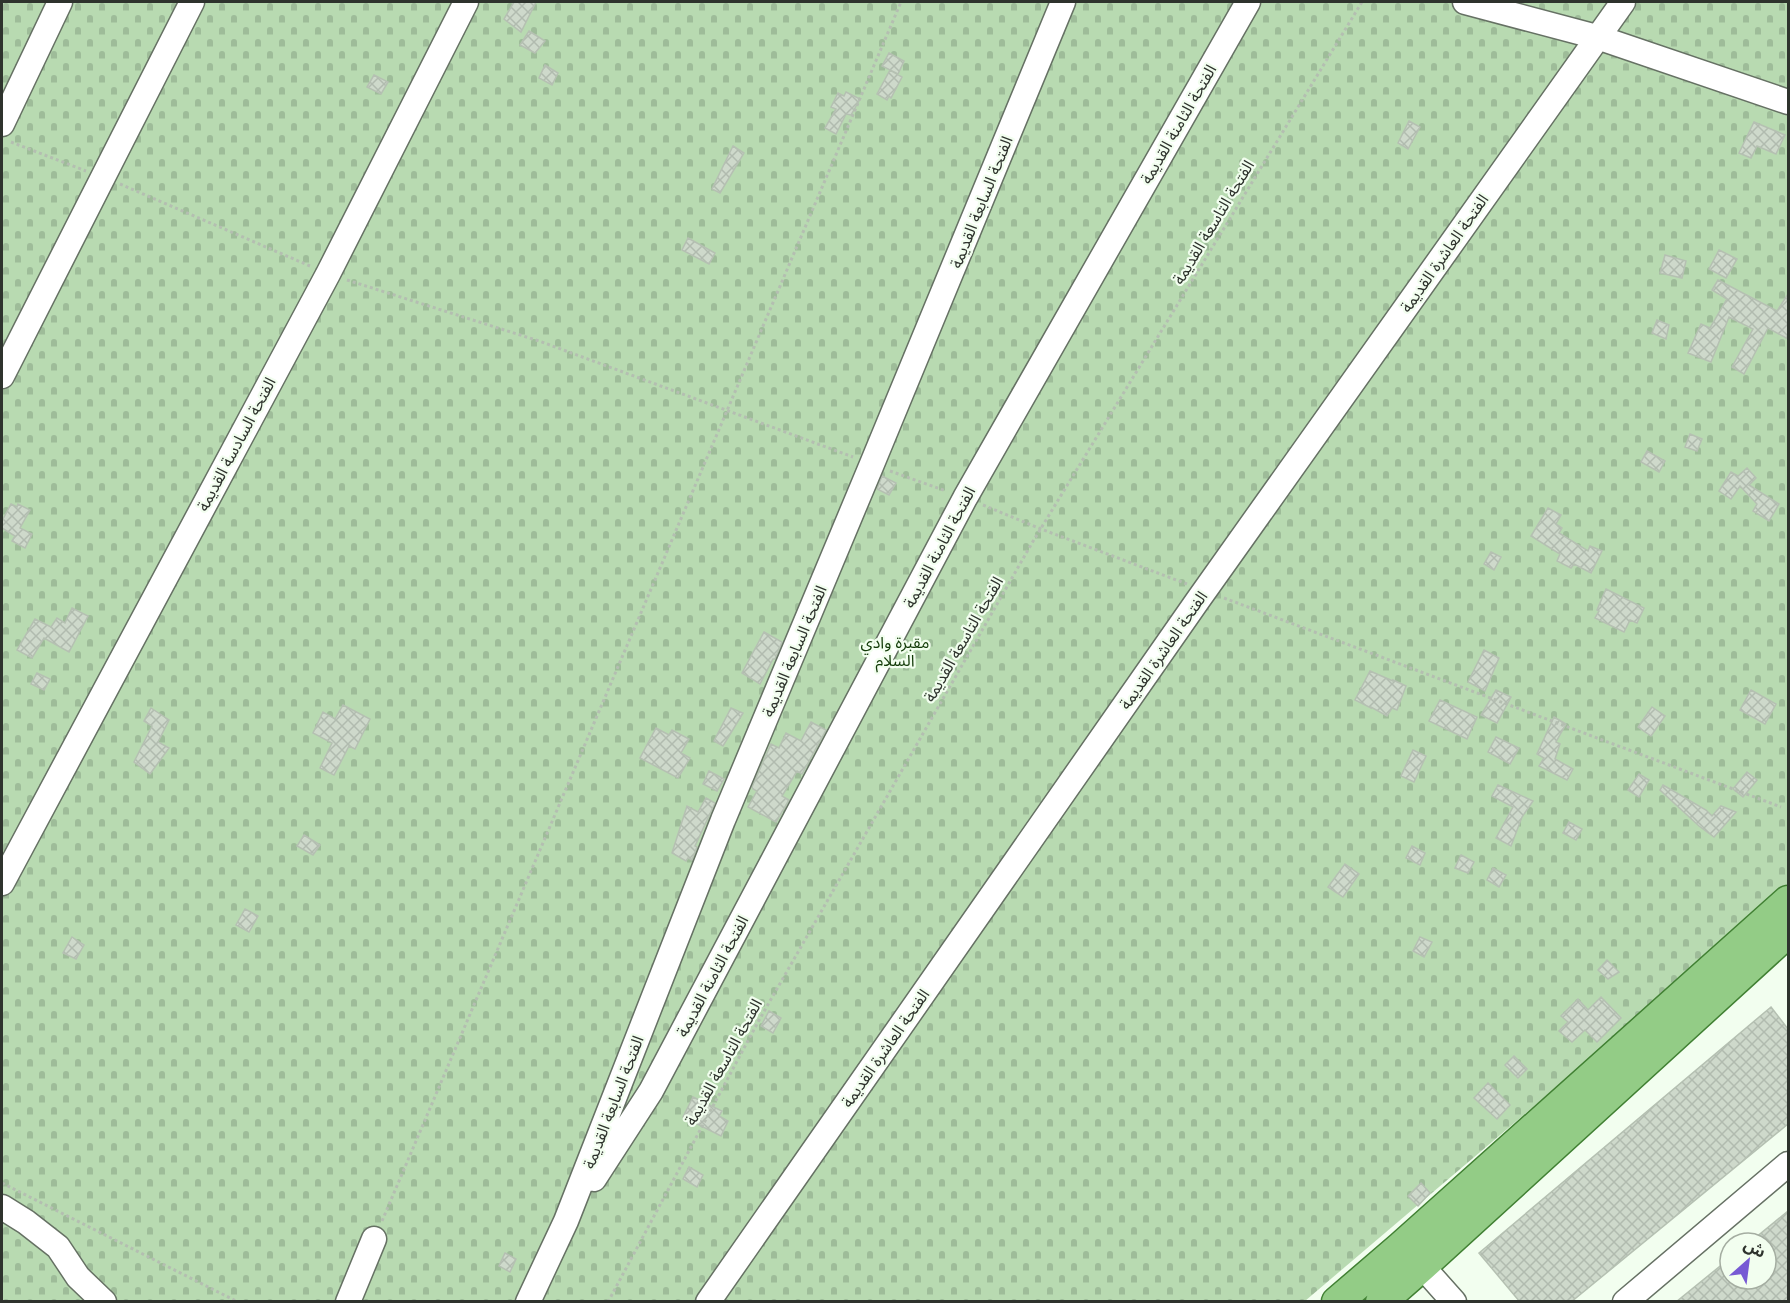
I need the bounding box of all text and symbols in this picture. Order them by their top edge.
street label: الفتحة الثامنة القديمة [1135,60,1221,188]
street label: الفتحة السابعة القديمة [944,133,1018,271]
street label: الفتحة التاسعة القديمة [1167,156,1259,288]
street label: الفتحة العاشرة القديمة [1395,189,1493,317]
street label: الفتحة السادسة القديمة [191,373,281,515]
street label: الفتحة الثامنة القديمة [898,482,980,612]
street label: الفتحة التاسعة القديمة [918,572,1008,706]
street label: الفتحة السابعة القديمة [756,582,832,720]
street label: الفتحة العاشرة القديمة [1114,586,1212,714]
park label: مقبرة وادي السلام [861,631,929,673]
street label: الفتحة الثامنة القديمة [671,911,753,1041]
street label: الفتحة العاشرة القديمة [836,984,934,1112]
street label: الفتحة التاسعة القديمة [679,995,767,1129]
street label: الفتحة السابعة القديمة [577,1032,649,1172]
north arrow [1718,1231,1778,1291]
text: ش [1740,1233,1770,1263]

